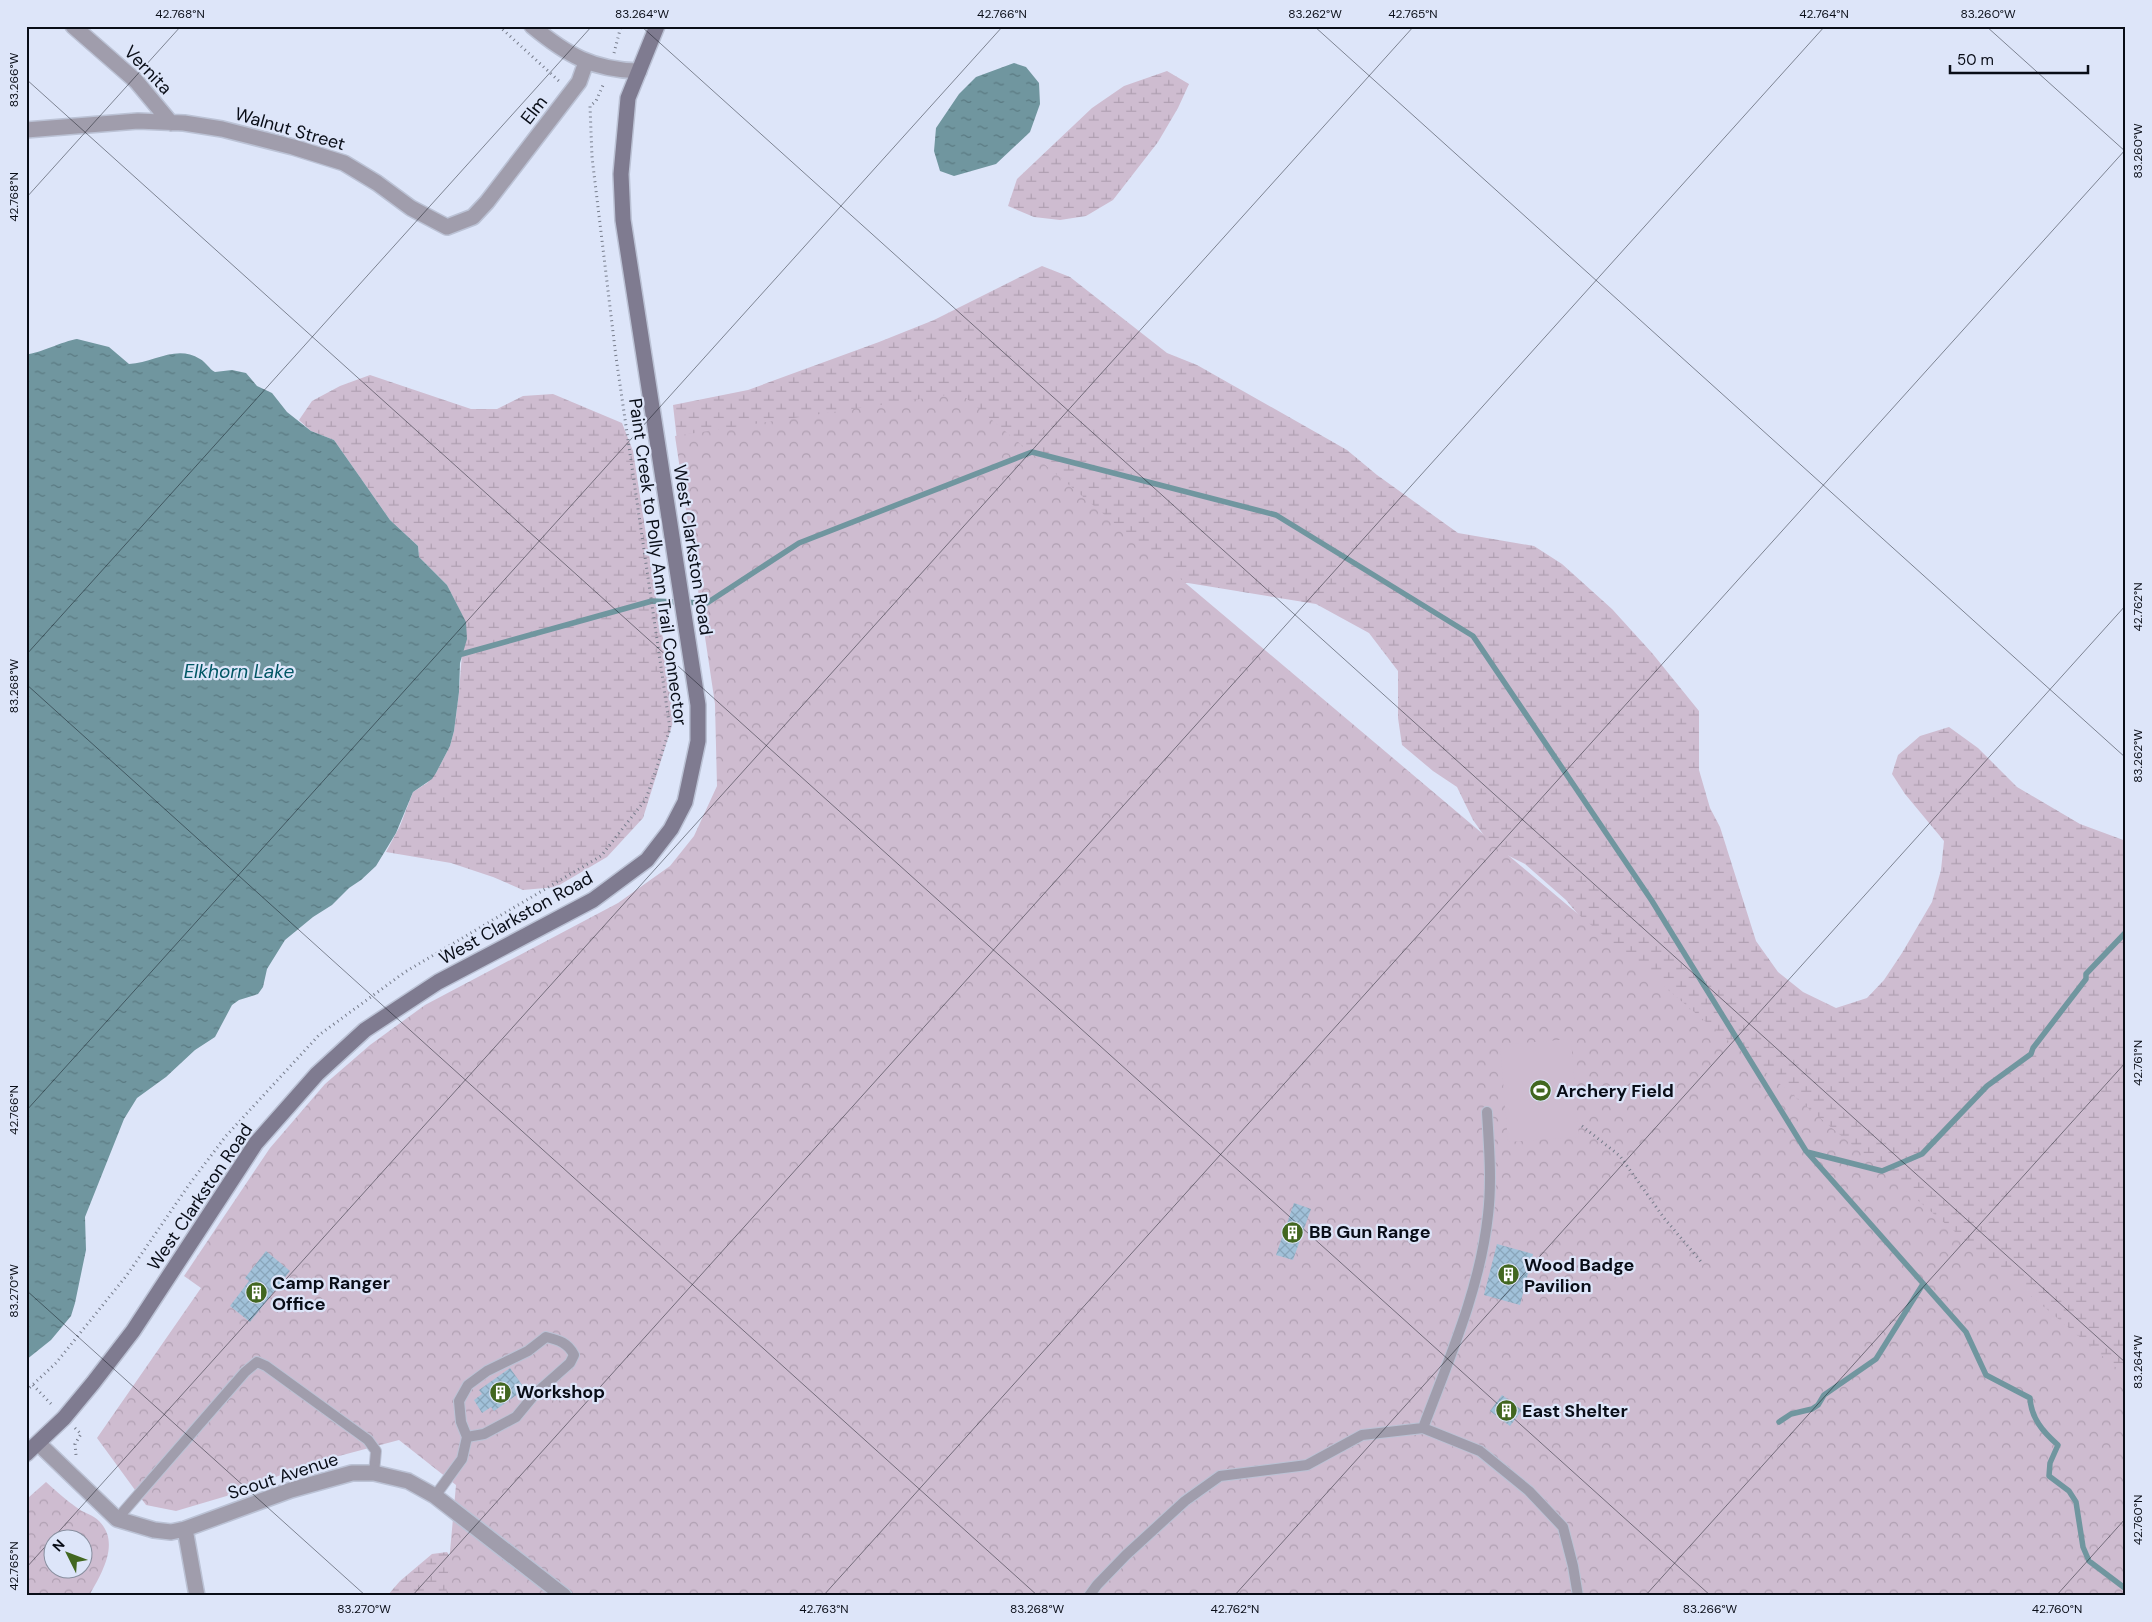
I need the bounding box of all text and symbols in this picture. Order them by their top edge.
text: 42.768°N [155,6,205,22]
text: 83.264°W [615,6,669,22]
text: 42.766°N [977,6,1027,22]
text: 83.262°W [1288,6,1342,22]
text: 42.765°N [1388,6,1438,22]
text: 42.764°N [1799,6,1849,22]
text: 83.260°W [1960,6,2016,22]
street label: Vernita [119,40,177,100]
scale bar [1950,42,2087,74]
text: 50 m [1957,50,1994,70]
text: 83.266°W [6,52,22,107]
street label: Elm [515,91,553,129]
street label: Walnut Street [232,102,348,156]
text: 83.260°W [2130,123,2146,179]
text: 42.768°N [6,172,22,222]
street label: Paint Creek to Polly Ann Trail Connector [623,397,693,728]
street label: West Clarkston Road [668,463,718,637]
text: 42.762°N [2130,583,2146,631]
text: 83.268°W [6,659,22,713]
water label: Elkhorn Lake [184,659,294,684]
text: 83.262°W [2130,729,2146,783]
street label: West Clarkston Road [435,866,597,970]
text: 42.761°N [2130,1040,2146,1086]
sports icon: Archery Field [1528,1079,1552,1103]
place label: Archery Field [1556,1079,1674,1103]
text: 42.766°N [6,1085,22,1135]
street label: West Clarkston Road [142,1119,258,1275]
building icon: BB Gun Range [1281,1220,1305,1244]
place label: BB Gun Range [1309,1220,1431,1244]
place label: Wood Badge Pavilion [1524,1253,1635,1298]
building icon: Wood Badge Pavilion [1496,1263,1520,1287]
text: 83.270°W [6,1264,22,1318]
place label: Camp Ranger Office [272,1271,390,1316]
building icon: Camp Ranger Office [244,1281,268,1305]
text: 83.264°W [2130,1335,2146,1389]
building icon: Workshop [488,1380,512,1404]
place label: Workshop [516,1380,605,1404]
building icon: East Shelter [1494,1399,1518,1423]
place label: East Shelter [1522,1399,1628,1423]
street label: Scout Avenue [225,1447,341,1505]
text: 42.760°N [2130,1495,2146,1545]
north arrow [42,1530,92,1580]
text: N [48,1535,68,1555]
text: 42.765°N [6,1541,22,1591]
text: 83.270°W [337,1601,391,1617]
text: 42.763°N [799,1601,849,1617]
text: 83.268°W [1010,1601,1064,1617]
text: 42.762°N [1211,1601,1259,1617]
text: 83.266°W [1683,1601,1738,1617]
text: 42.760°N [2032,1601,2082,1617]

